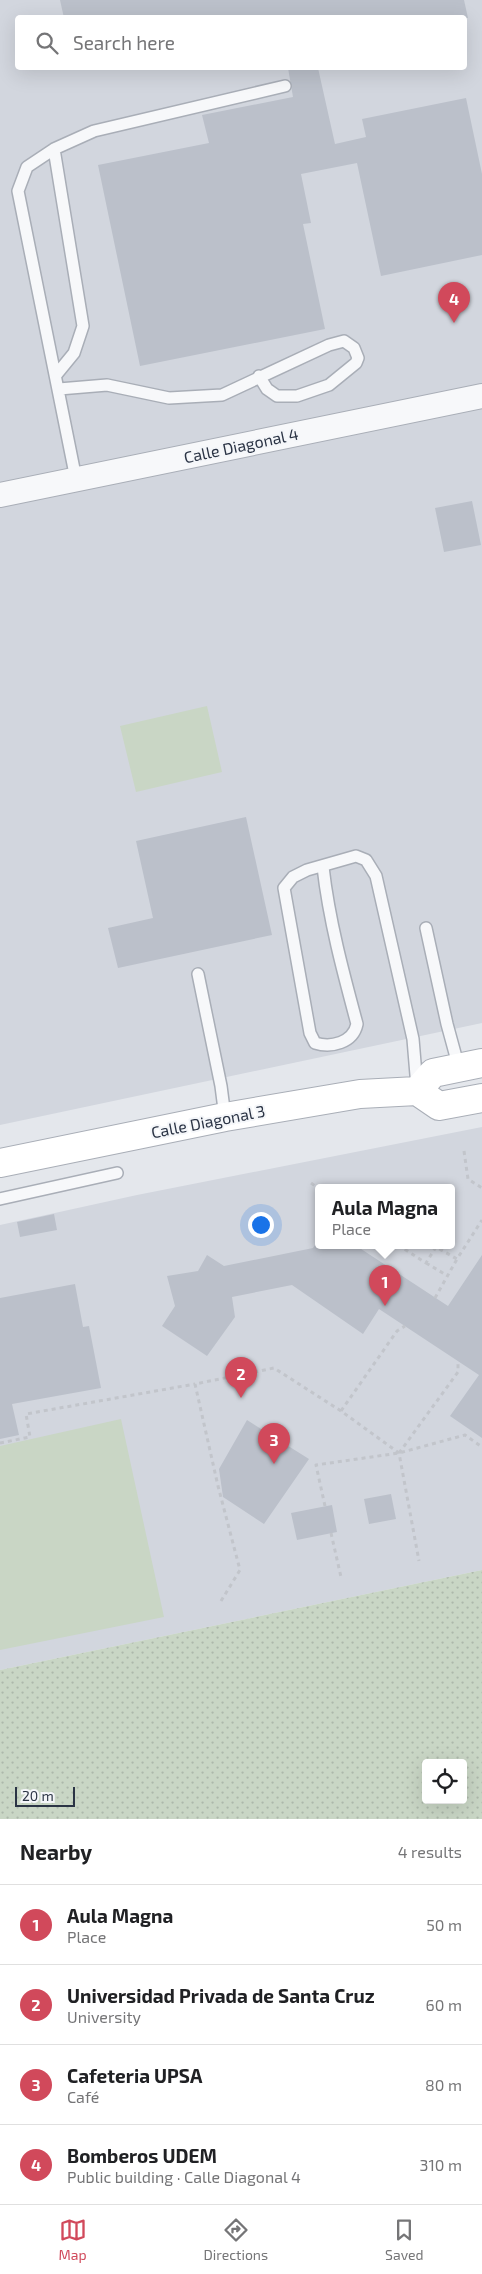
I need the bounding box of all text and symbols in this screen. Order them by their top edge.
search box [15,15,467,70]
icon: search [33,29,61,57]
text: Search here [73,31,175,54]
pin: 4 [438,282,470,323]
street label: Calle Diagonal 4 [182,424,300,466]
street label: Calle Diagonal 3 [149,1101,267,1141]
popup [315,1184,455,1249]
text: Aula Magna [332,1196,438,1219]
your location [248,1212,274,1238]
text: Place [332,1219,371,1238]
pin: 1 [369,1265,401,1306]
pin: 2 [225,1357,257,1398]
pin: 3 [258,1423,290,1464]
map controls [422,1759,467,1804]
button: locate [422,1759,467,1804]
scale bar [15,1784,75,1807]
text: 20 m [22,1787,54,1804]
text: Nearby [20,1839,92,1864]
text: 4 results [398,1842,462,1861]
text: Aula Magna [67,1904,173,1927]
text: 1 [33,1915,39,1934]
text: 50 m [426,1915,462,1934]
text: Place [67,1927,106,1946]
text: Universidad Privada de Santa Cruz [67,1984,375,2007]
text: 2 [31,1995,41,2014]
text: 60 m [426,1995,462,2014]
text: University [67,2007,141,2026]
text: Cafeteria UPSA [67,2064,202,2087]
text: 3 [31,2075,41,2094]
text: 80 m [425,2075,462,2094]
text: Café [67,2087,99,2106]
text: Bomberos UDEM [67,2144,217,2167]
text: 4 [31,2155,41,2174]
text: 310 m [420,2155,462,2174]
text: Public building · Calle Diagonal 4 [67,2167,301,2186]
tab: Map [58,2216,87,2263]
tab: Directions [204,2216,268,2263]
tab: Saved [385,2216,424,2263]

